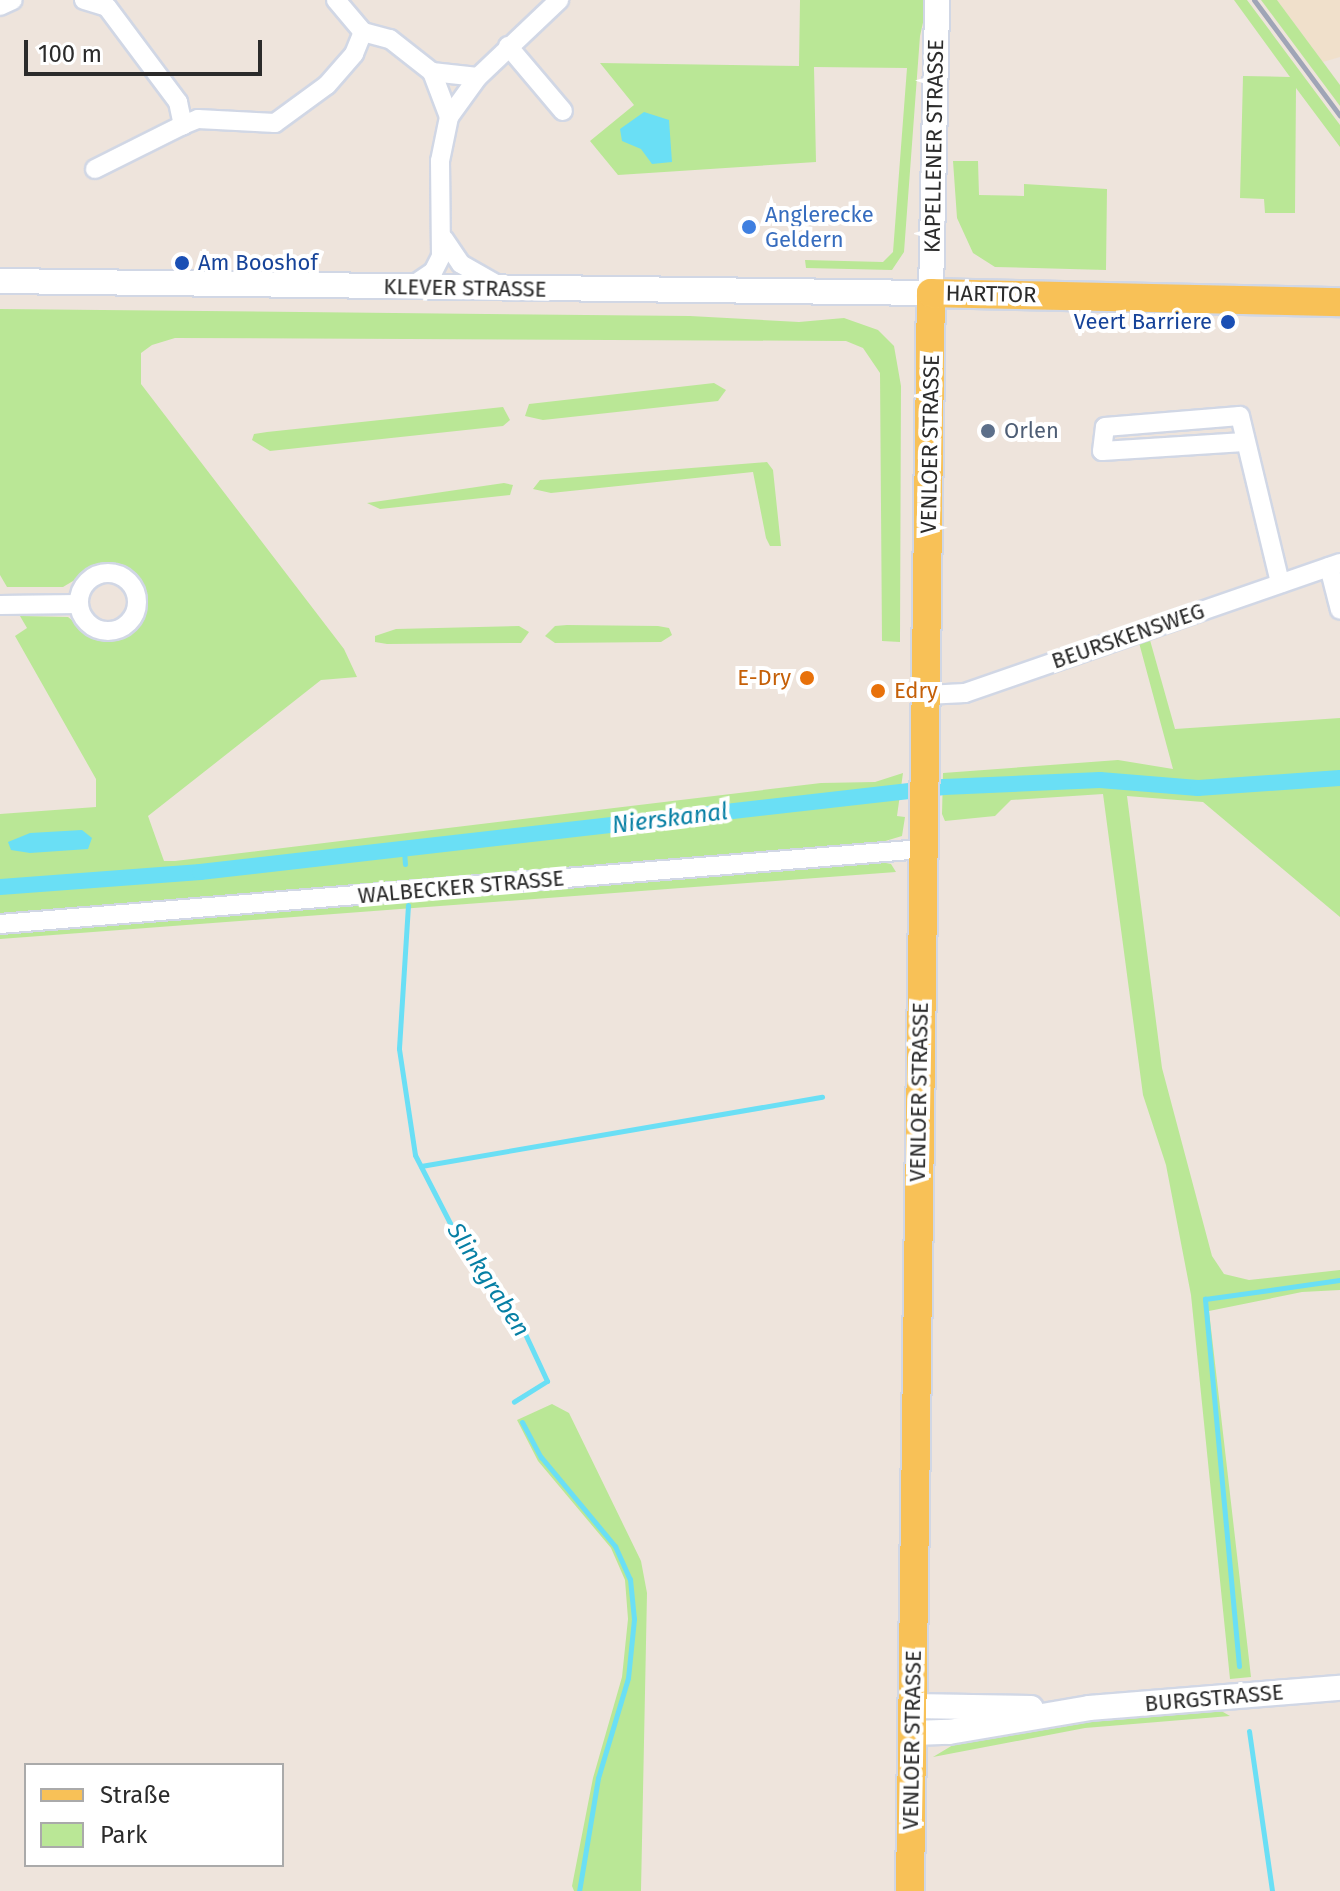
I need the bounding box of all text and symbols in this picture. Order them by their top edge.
scale bar [28,24,266,74]
street label: KAPELLENER STRASSE [919,39,949,253]
text: 100 m [38,40,102,68]
place label: Anglerecke Geldern [765,201,874,252]
marker: Anglerecke Geldern [740,218,758,236]
place label: Am Booshof [198,250,318,276]
marker: Am Booshof [173,254,191,272]
street label: KLEVER STRASSE [383,273,547,303]
street label: HARTTOR [945,280,1037,308]
place label: Veert Barriere [1074,309,1212,335]
marker: Veert Barriere [1219,313,1237,331]
street label: VENLOER STRASSE [915,354,945,534]
place label: Orlen [1004,418,1059,444]
marker: Orlen [979,422,997,440]
street label: BEURSKENSWEG [1048,597,1208,675]
place label: E-Dry [737,665,791,691]
marker: E-Dry [798,669,816,687]
place label: Edry [894,678,938,704]
marker: Edry [869,682,887,700]
water label: Nierskanal [610,798,730,840]
street label: WALBECKER STRASSE [357,865,565,909]
street label: VENLOER STRASSE [904,1002,934,1182]
water label: Slinkgraben [441,1218,535,1342]
street label: VENLOER STRASSE [897,1650,927,1830]
street label: BURGSTRASSE [1144,1679,1284,1717]
legend [24,1763,284,1867]
text: Straße [100,1781,171,1809]
text: Park [100,1821,147,1849]

